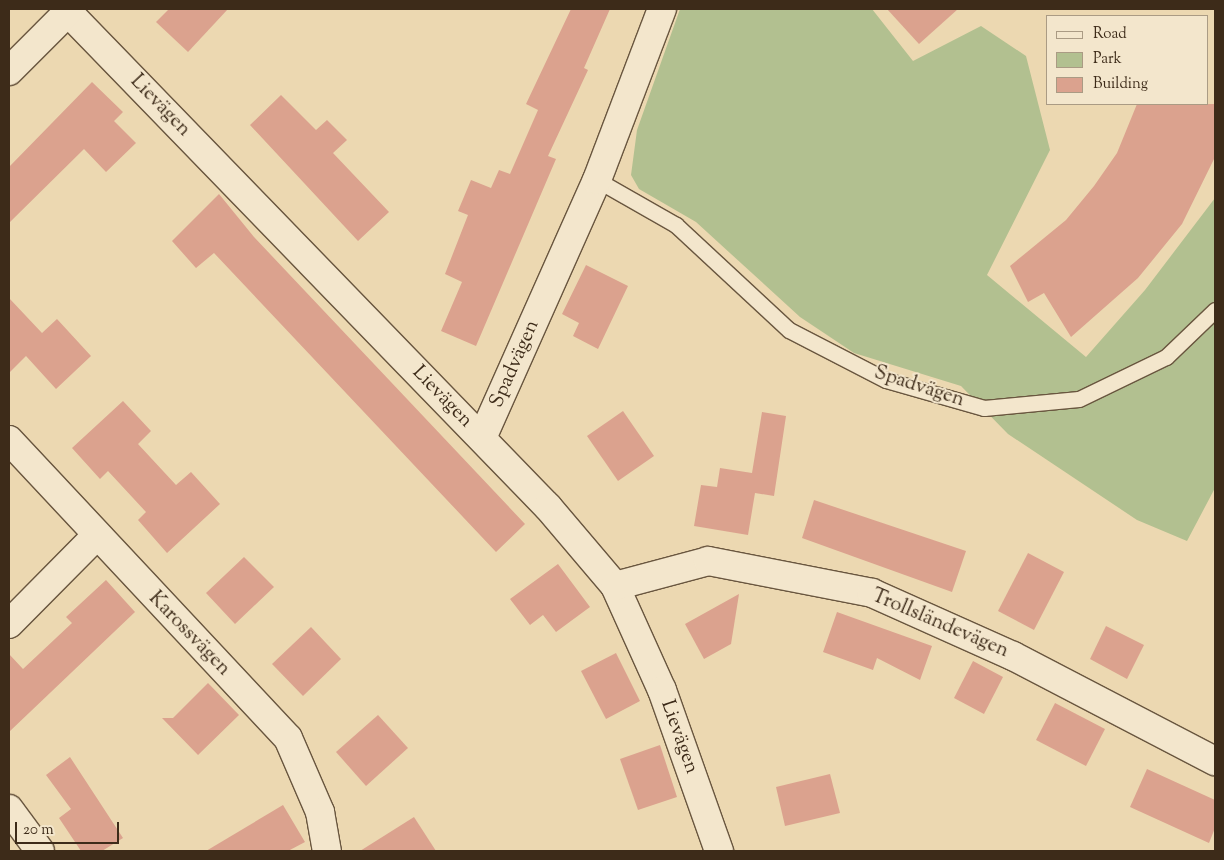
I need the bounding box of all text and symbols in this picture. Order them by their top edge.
legend [1046,15,1209,105]
text: Road [1093,24,1127,45]
text: Park [1093,49,1122,70]
street label: Lievägen [125,70,195,142]
text: Building [1093,74,1148,95]
street label: Spadvägen [485,317,545,411]
street label: Lievägen [407,361,477,433]
street label: Spadvägen [871,361,967,413]
street label: Trollsländevägen [868,584,1012,664]
street label: Karossvägen [143,587,235,681]
street label: Lievägen [655,697,703,777]
scale bar [18,812,121,844]
text: 20 m [23,820,54,841]

